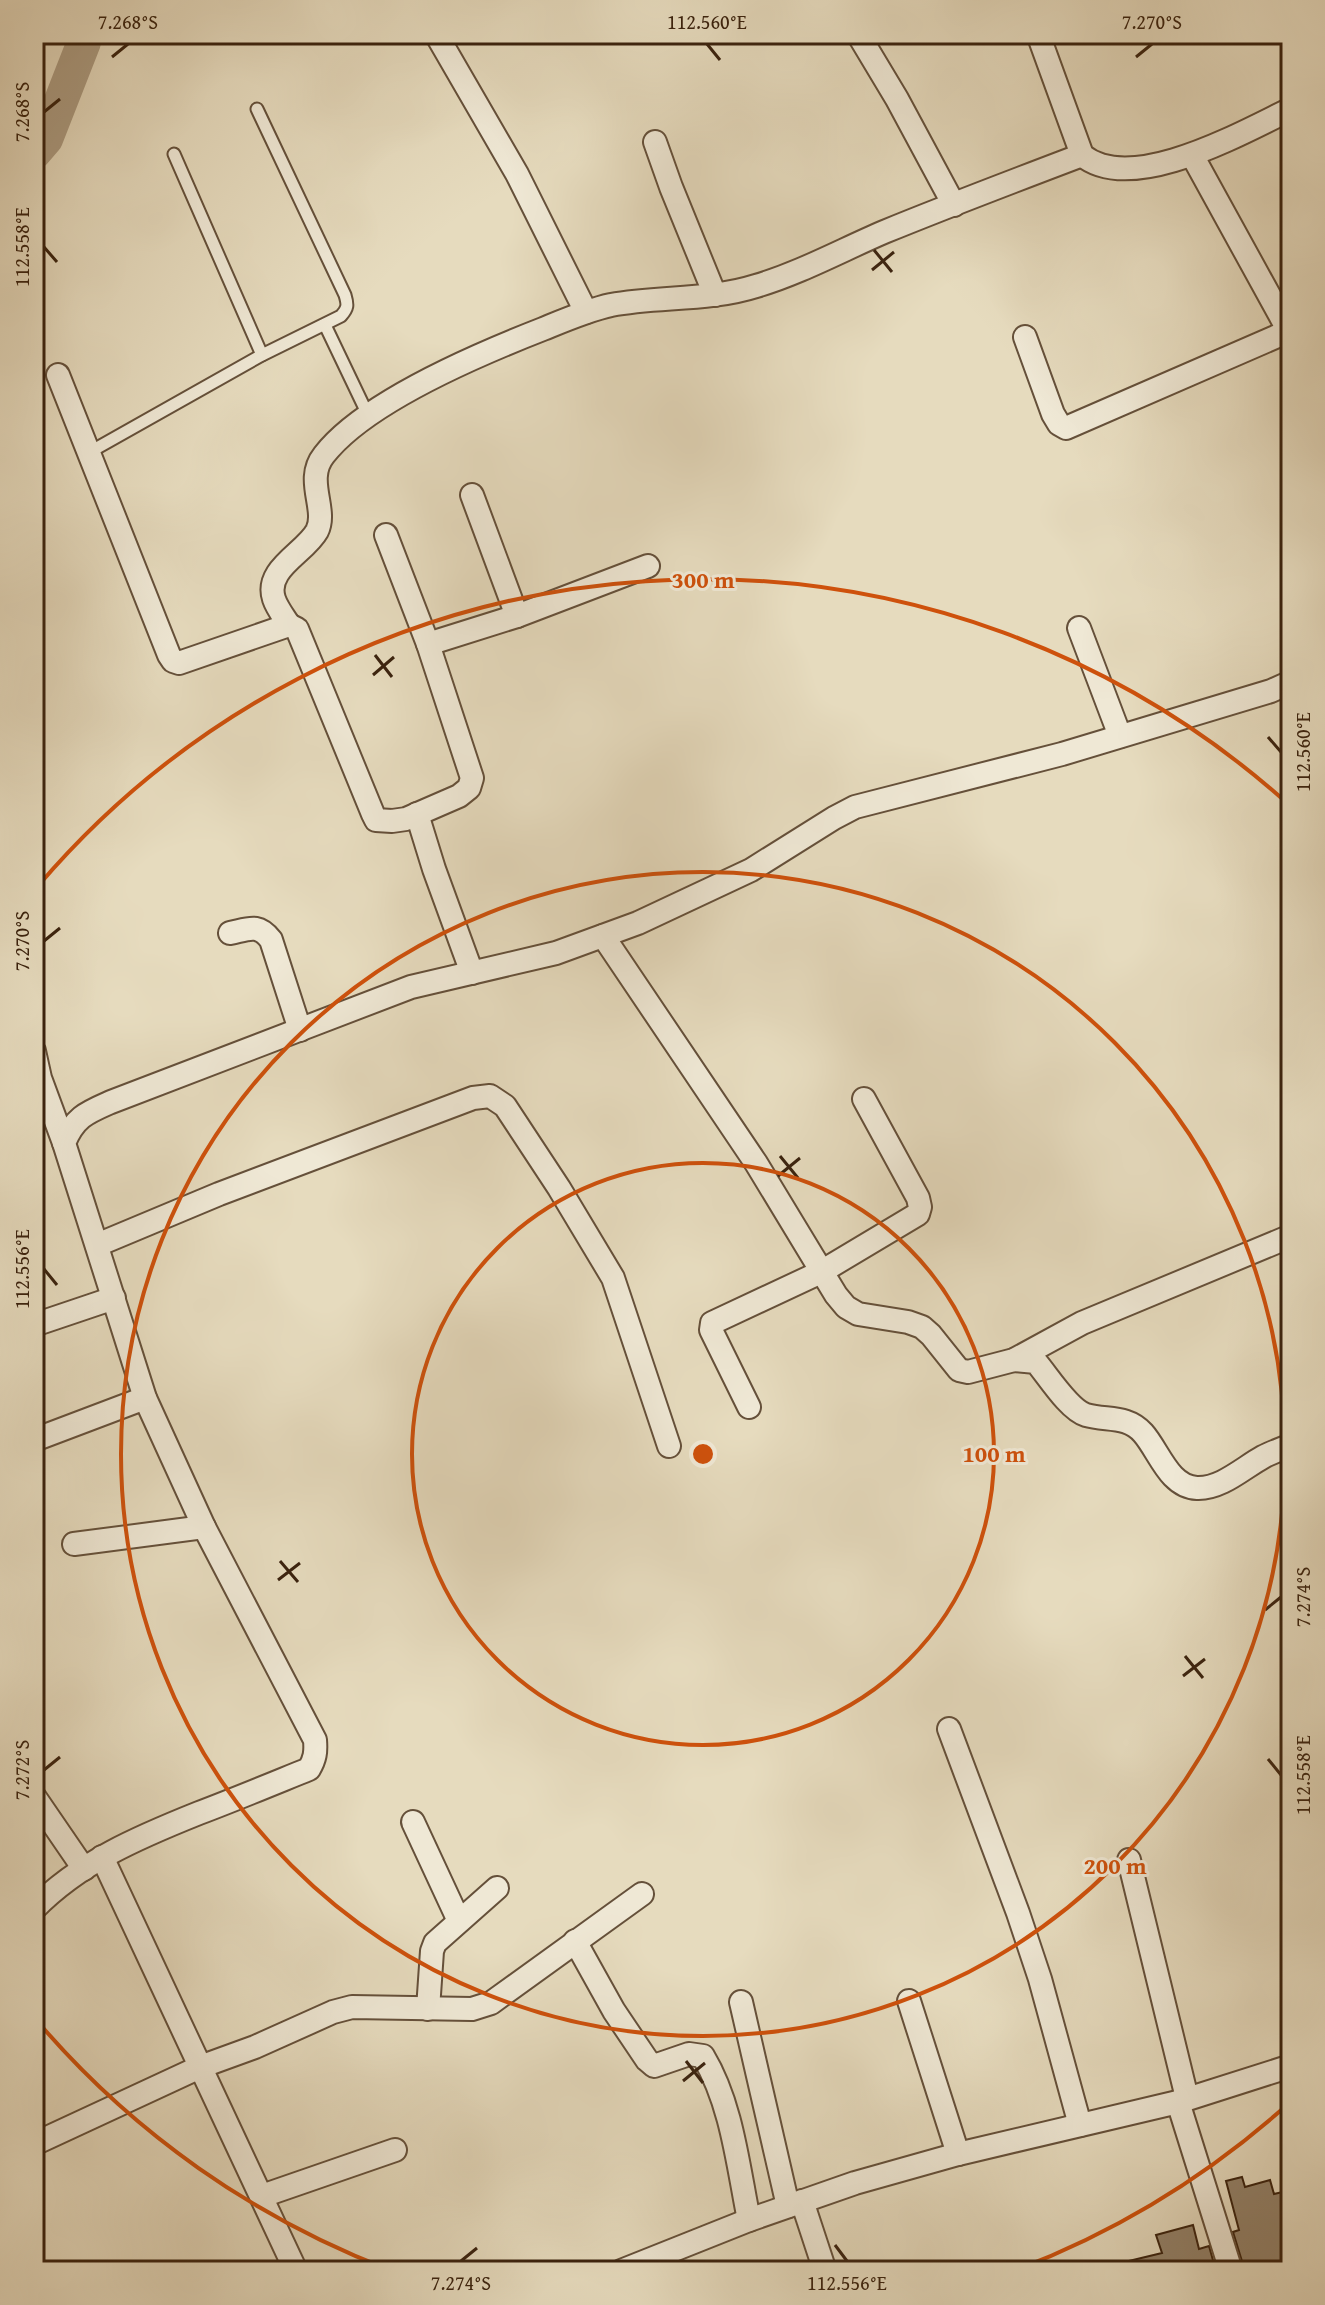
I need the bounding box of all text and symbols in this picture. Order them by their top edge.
text: 7.268°S [98,7,158,36]
text: 112.560°E [667,7,747,36]
text: 7.270°S [1122,7,1182,36]
text: 7.268°S [7,82,36,142]
text: 112.558°E [7,207,36,287]
text: 300 m [671,562,735,597]
text: 112.560°E [1288,712,1317,792]
text: 7.270°S [7,911,36,971]
text: 112.556°E [7,1229,36,1309]
text: 100 m [962,1436,1026,1471]
centre of rings [689,1440,717,1468]
text: 7.274°S [1288,1567,1317,1627]
text: 112.558°E [1288,1735,1317,1815]
text: 7.272°S [7,1740,36,1800]
text: 200 m [1083,1848,1147,1883]
text: 7.274°S [431,2268,491,2297]
text: 112.556°E [807,2268,887,2297]

